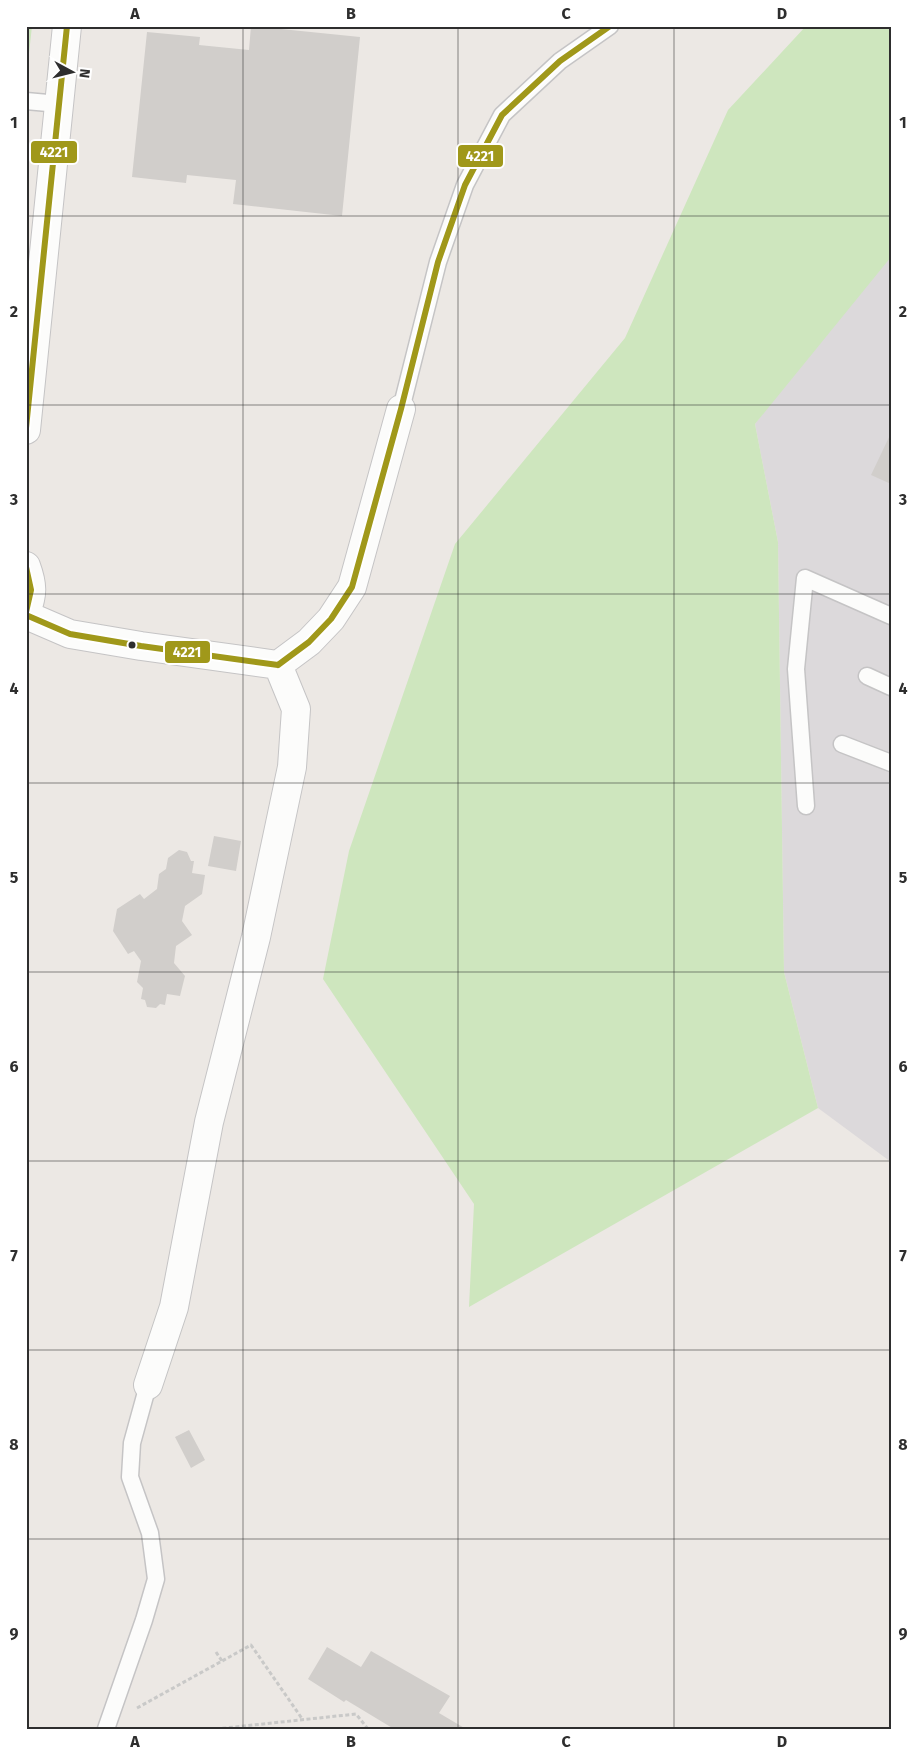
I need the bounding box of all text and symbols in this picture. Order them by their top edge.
text: A [129,4,140,23]
text: B [346,4,356,23]
text: C [561,4,571,23]
text: D [777,4,787,23]
north arrow [48,48,98,98]
text: N [75,68,93,79]
text: 1 [10,113,18,132]
text: 1 [899,113,907,132]
line badge: 4221 [30,140,78,164]
text: 4221 [40,144,68,161]
line badge: 4221 [457,144,504,168]
text: 4221 [466,148,494,165]
text: 2 [10,302,18,321]
text: 2 [899,302,907,321]
text: 3 [9,490,18,509]
text: 3 [898,490,907,509]
unlabelled marker [127,640,137,650]
line badge: 4221 [164,640,211,664]
text: 4221 [173,644,201,661]
text: 4 [9,679,19,698]
text: 4 [898,679,908,698]
text: 5 [10,868,19,887]
text: 5 [899,868,908,887]
text: 6 [9,1057,19,1076]
text: 6 [898,1057,908,1076]
text: 7 [10,1246,18,1265]
text: 7 [899,1246,907,1265]
text: 8 [9,1435,19,1454]
text: 8 [898,1435,908,1454]
text: 9 [10,1624,19,1643]
text: 9 [899,1624,908,1643]
text: A [129,1732,140,1751]
text: B [346,1732,356,1751]
text: C [561,1732,571,1751]
text: D [777,1732,787,1751]

